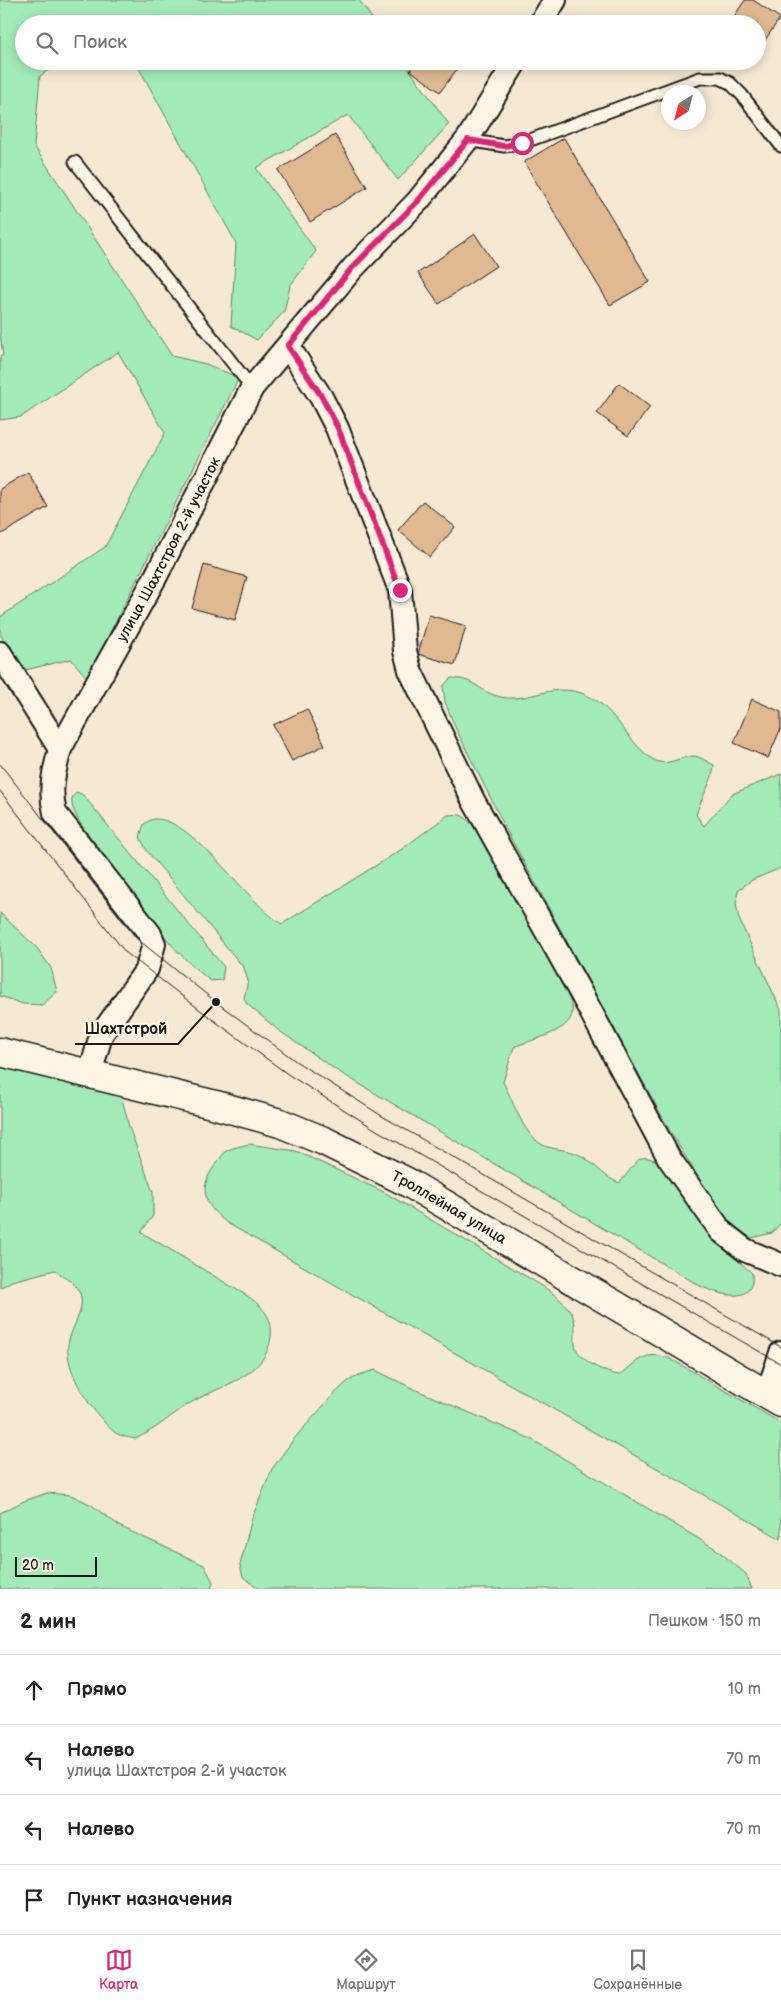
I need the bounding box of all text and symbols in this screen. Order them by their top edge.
search box [15,15,766,70]
icon: search [33,29,61,57]
text: Поиск [73,31,127,54]
north arrow [661,85,706,130]
route start [511,132,534,155]
street label: улица Шахтстроя 2-й участок [112,454,225,645]
route end [389,579,412,602]
callout: Шахтстрой [75,1013,178,1044]
text: Шахтстрой [85,1020,167,1039]
street label: Троллейная улица [388,1166,510,1248]
scale bar [15,1554,98,1577]
text: 20 m [22,1557,54,1574]
text: 2 мин [20,1609,76,1634]
text: Пешком · 150 m [648,1612,761,1631]
icon: ahead [20,1676,48,1704]
text: Прямо [67,1678,127,1701]
text: 10 m [728,1680,761,1699]
text: Налево [67,1739,134,1762]
icon: left [20,1746,48,1774]
text: 70 m [726,1750,761,1769]
text: улица Шахтстроя 2-й участок [67,1762,286,1781]
icon: left [20,1816,48,1844]
text: Налево [67,1818,134,1841]
text: 70 m [726,1820,761,1839]
icon: arrive [20,1886,48,1914]
text: Пункт назначения [67,1888,232,1911]
tab: Карта [99,1946,138,1993]
tab: Маршрут [336,1946,396,1993]
tab: Сохранённые [594,1946,682,1993]

